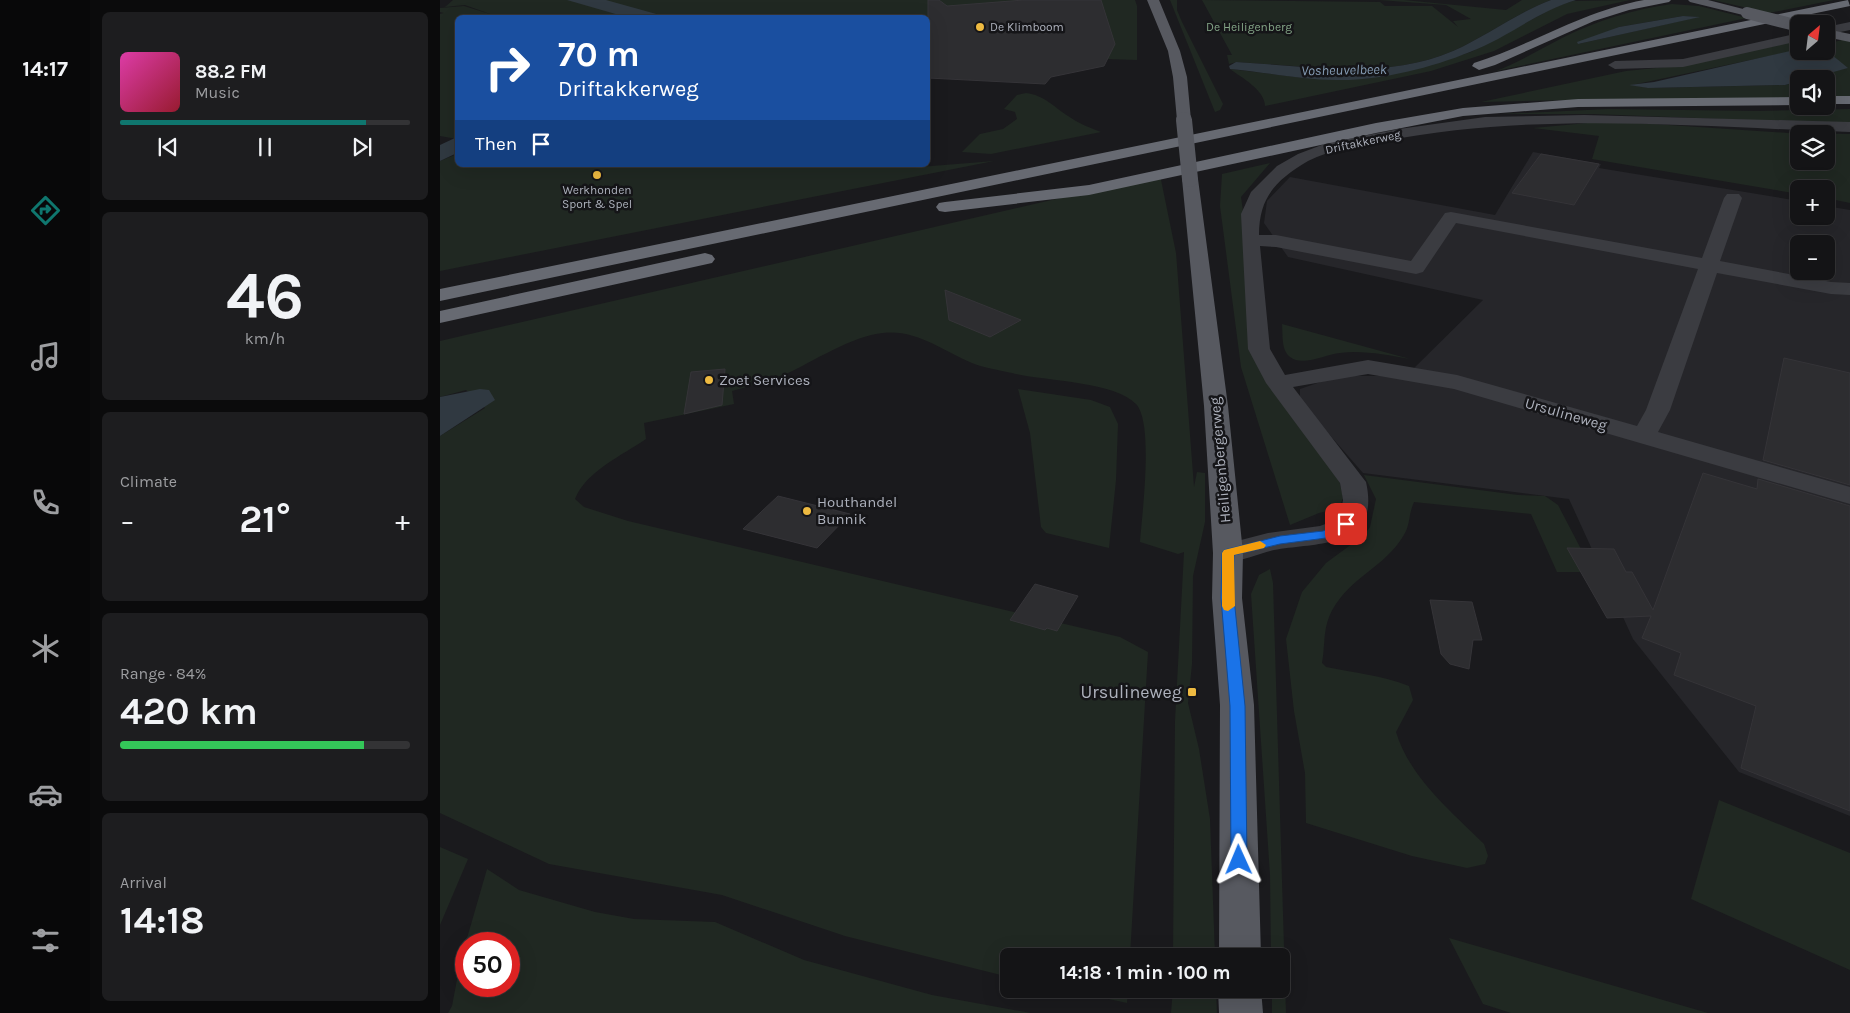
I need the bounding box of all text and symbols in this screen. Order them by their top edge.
north arrow [1790,15,1835,60]
map controls [1790,15,1835,280]
place label: De Klimboom [990,20,1064,34]
park label: De Heiligenberg [1206,20,1292,34]
marker: De Klimboom [974,21,986,33]
text: 70 m [558,34,640,75]
icon: right [475,35,540,100]
text: 14:17 [22,56,68,82]
text: 88.2 FM [195,61,267,83]
water label: Vosheuvelbeek [1301,61,1388,79]
button: sound [1790,70,1835,115]
text: Driftakkerweg [558,76,699,102]
text: Music [195,83,240,102]
button: layers [1790,125,1835,170]
street label: Driftakkerweg [1324,127,1402,157]
icon: arrive [527,130,555,158]
icon: previous [154,133,182,161]
icon: pause [251,133,279,161]
icon: next [348,133,376,161]
text: Then [475,133,517,155]
marker: Werkhonden Sport & Spel [591,169,603,181]
button: + [1790,180,1835,225]
place label: Werkhonden Sport & Spel [562,183,632,211]
icon: directions [28,193,63,228]
button: − [1790,235,1835,280]
text: 46 [226,258,304,334]
text: km/h [245,329,285,348]
icon: music [28,339,63,374]
place label: Zoet Services [719,371,811,389]
marker: Zoet Services [703,374,715,386]
street label: Ursulineweg [1523,394,1610,434]
street label: Heiligenbergerweg [1205,396,1234,524]
text: Climate [120,472,177,491]
icon: phone [28,485,63,520]
place label: Houthandel Bunnik [817,493,897,528]
text: 21° [239,497,291,542]
pin [1325,503,1367,545]
text: − [120,504,135,537]
text: + [395,504,410,537]
marker: Houthandel Bunnik [801,505,813,517]
icon: arrive [1332,510,1360,538]
icon: climate [28,631,63,666]
text: Range · 84% [120,664,206,683]
place label: Ursulineweg [1080,681,1182,703]
marker: Ursulineweg [1186,686,1198,698]
text: 420 km [120,689,258,734]
icon: car [28,777,63,812]
position arrow [1212,833,1264,885]
text: Arrival [120,873,167,892]
text: 14:18 [120,898,205,943]
icon: filters [28,923,63,958]
speed limit sign: 50 [455,932,520,997]
text: 14:18 · 1 min · 100 m [1060,962,1230,984]

